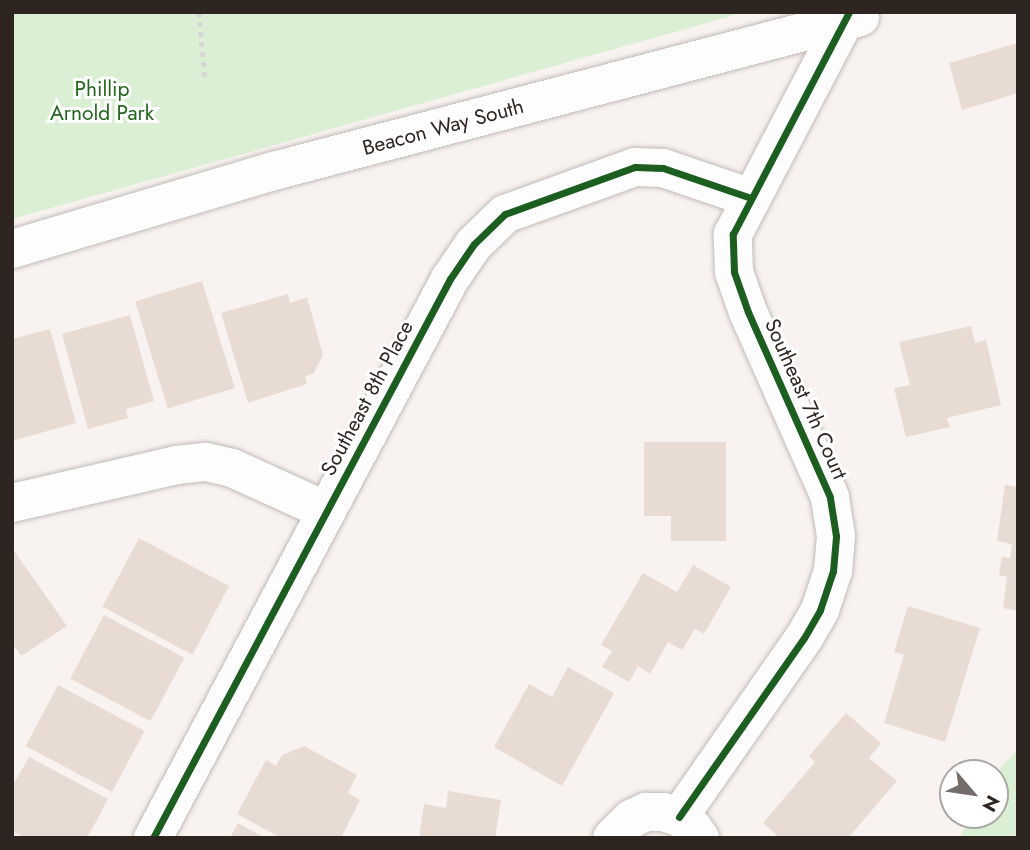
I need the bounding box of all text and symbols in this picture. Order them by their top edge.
park label: Phillip Arnold Park [50,76,154,126]
street label: Beacon Way South [360,93,526,161]
street label: Southeast 7th Court [759,315,853,483]
street label: Southeast 8th Place [316,316,418,480]
north arrow [939,759,1009,829]
text: N [976,790,1007,817]

